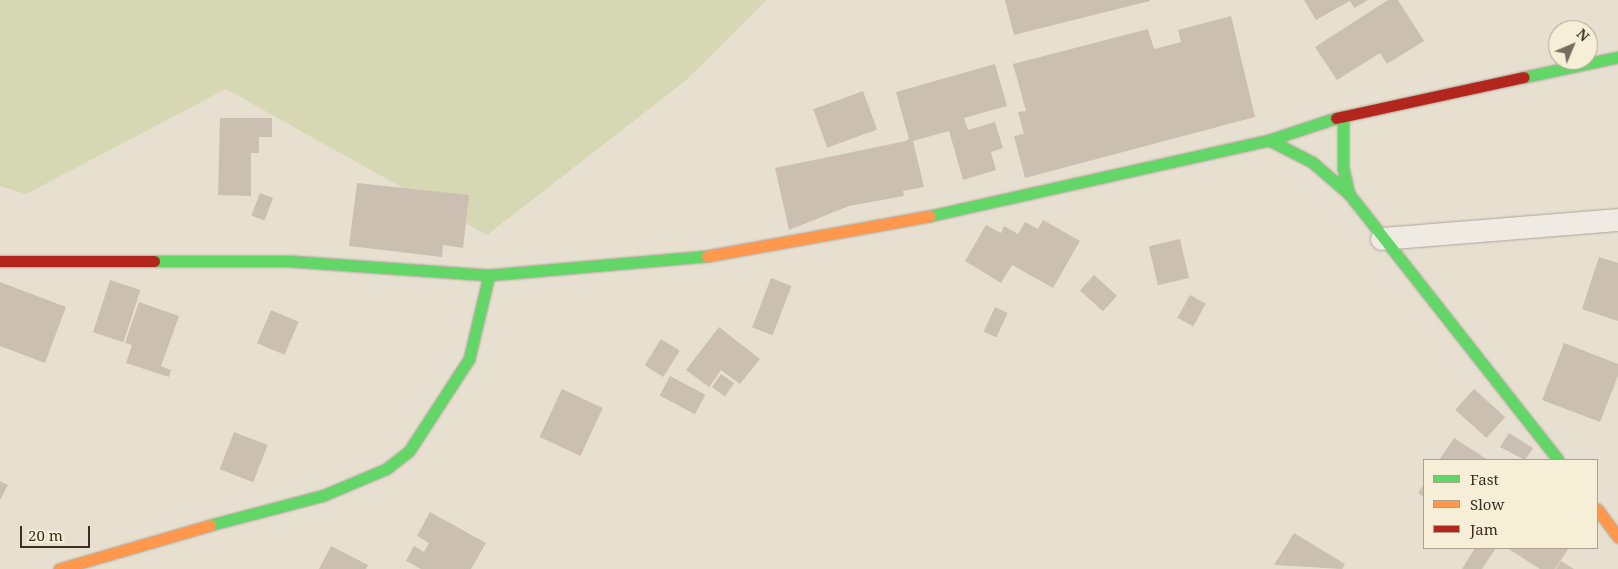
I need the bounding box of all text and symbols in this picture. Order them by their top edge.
north arrow [1548,20,1598,70]
text: N [1573,24,1594,45]
legend [1423,459,1598,549]
text: Fast [1470,469,1499,489]
text: Slow [1470,494,1504,514]
scale bar [22,516,92,548]
text: Jam [1470,519,1498,539]
text: 20 m [28,525,63,545]

